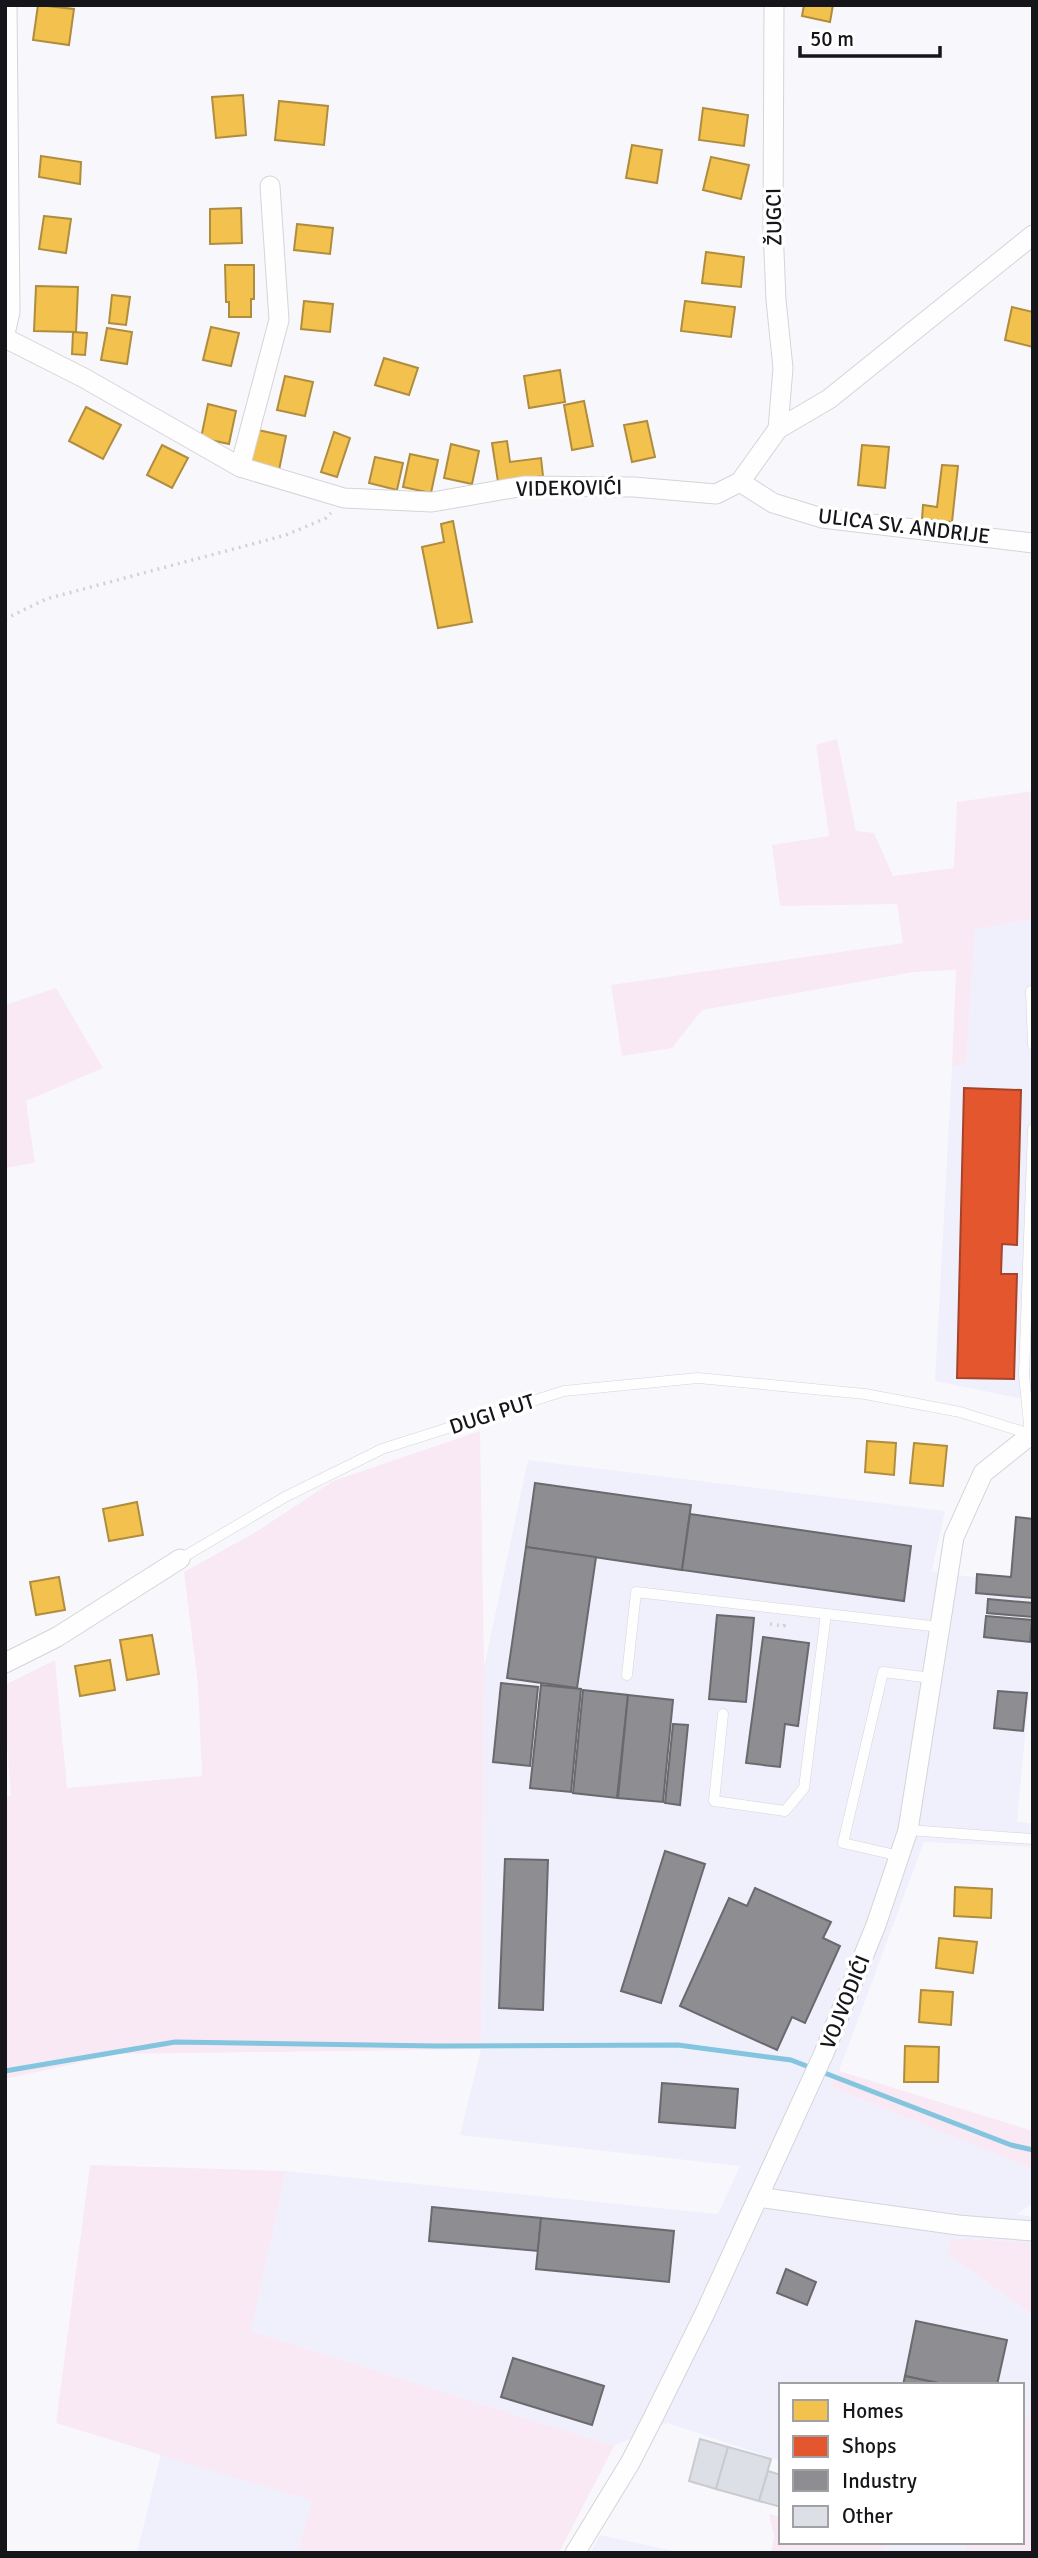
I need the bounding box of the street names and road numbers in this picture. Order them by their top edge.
street label: ŽUGCI [760,188,788,246]
street label: VIDEKOVIĆI [515,474,623,502]
street label: ULICA SV. ANDRIJE [816,503,992,549]
street label: DUGI PUT [446,1388,539,1440]
street label: VOJVODIĆI [814,1951,876,2053]

